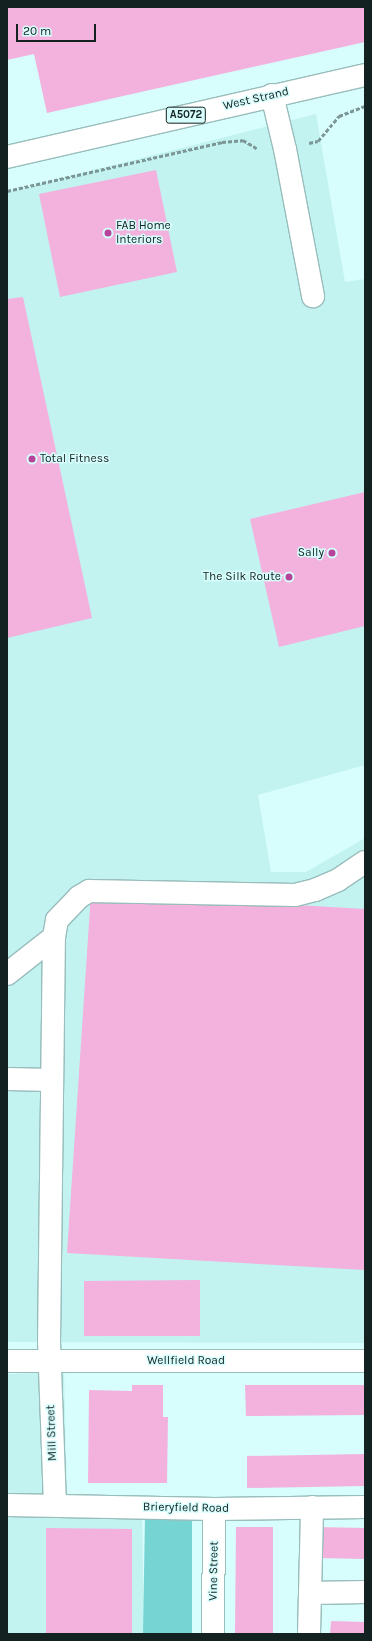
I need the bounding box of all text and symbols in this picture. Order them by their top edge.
scale bar [18,16,98,42]
text: 20 m [23,24,51,38]
street label: West Strand [222,84,290,114]
road number: A5072 [165,106,207,124]
place label: FAB Home Interiors [116,219,171,247]
marker: FAB Home Interiors [103,228,113,238]
place label: Total Fitness [40,452,109,466]
marker: Total Fitness [27,454,37,464]
place label: Sally [298,546,324,560]
marker: Sally [327,548,337,558]
place label: The Silk Route [203,570,281,584]
marker: The Silk Route [284,572,294,582]
street label: Wellfield Road [147,1354,225,1368]
street label: Mill Street [44,1405,60,1461]
street label: Brieryfield Road [143,1500,229,1516]
street label: Vine Street [206,1541,222,1601]

